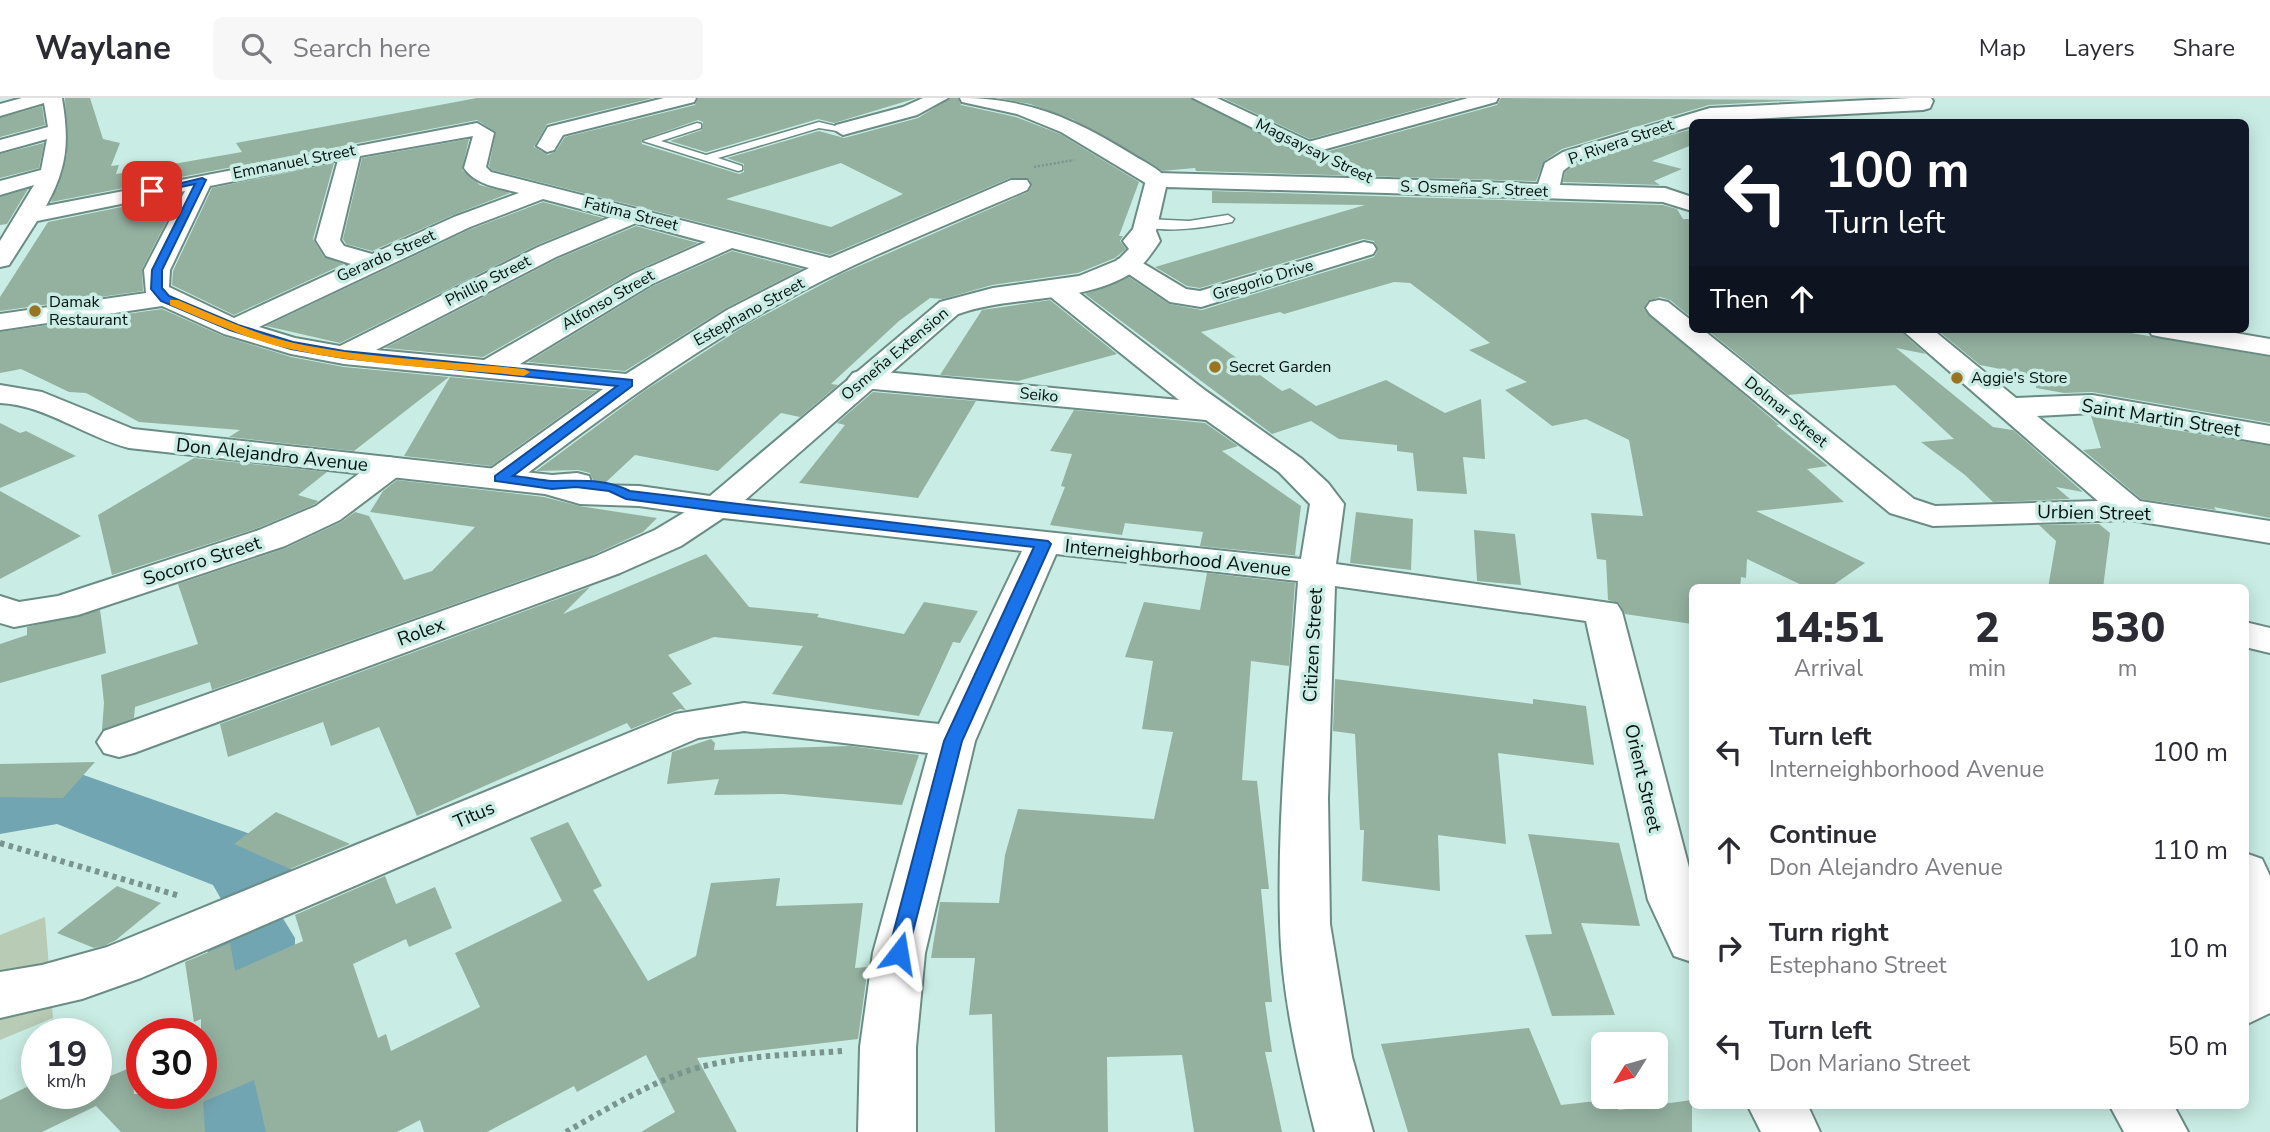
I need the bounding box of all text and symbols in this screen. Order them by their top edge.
search box [213,17,703,80]
text: Waylane [35,26,171,71]
icon: search [237,29,275,67]
text: Search here [293,31,431,66]
text: Map [1979,32,2026,64]
text: Layers [2064,32,2135,64]
text: Share [2173,32,2235,64]
street label: Magsaysay Street [1252,113,1377,189]
street label: P. Rivera Street [1565,114,1677,170]
text: 100 m [1825,137,1969,204]
street label: Emmanuel Street [231,139,357,185]
icon: left [1710,147,1801,238]
pin [122,161,182,221]
icon: arrive [133,172,171,210]
street label: S. Osmeña Sr. Street [1400,175,1549,203]
street label: Fatima Street [582,192,681,236]
text: Turn left [1825,201,1945,244]
street label: Gerardo Street [333,224,439,288]
street label: Phillip Street [441,250,535,312]
street label: Gregorio Drive [1210,254,1316,306]
street label: Alfonso Street [558,264,659,335]
street label: Estephano Street [690,272,809,352]
icon: ahead [1783,280,1821,318]
text: Then [1710,282,1769,317]
place label: Damak Restaurant [49,291,128,331]
street label: Osmeña Extension [837,302,953,406]
marker: Damak Restaurant [27,303,43,319]
place label: Secret Garden [1229,356,1331,378]
marker: Secret Garden [1207,359,1223,375]
place label: Aggie's Store [1971,367,2067,389]
marker: Aggie's Store [1949,370,1965,386]
street label: Dolmar Street [1740,372,1833,453]
street label: Seiko [1019,382,1059,408]
street label: Saint Martin Street [2080,393,2243,443]
street label: Don Alejandro Avenue [175,432,369,478]
street label: Urbien Street [2037,499,2151,527]
street label: Socorro Street [140,530,264,592]
street label: Interneighborhood Avenue [1064,533,1292,583]
street label: Citizen Street [1297,587,1329,703]
text: 14:51 [1773,600,1884,657]
text: 2 [1974,600,2000,657]
text: 530 [2090,600,2165,657]
street label: Rolex [394,611,448,653]
text: Arrival [1794,653,1863,684]
text: min [1968,653,2006,684]
text: m [2118,653,2137,684]
text: Turn left [1769,719,1872,754]
street label: Orient Street [1618,721,1668,835]
icon: left [1710,733,1748,771]
text: 100 m [2152,735,2228,770]
text: Interneighborhood Avenue [1769,754,2044,785]
street label: Titus [449,795,499,835]
text: Continue [1769,817,1877,852]
icon: ahead [1710,831,1748,869]
text: 110 m [2152,833,2228,868]
text: Don Alejandro Avenue [1769,852,2003,883]
text: Turn right [1769,915,1888,950]
position arrow [862,916,936,990]
icon: right [1710,929,1748,967]
text: 10 m [2168,931,2228,966]
text: Estephano Street [1769,950,1947,981]
text: Turn left [1769,1013,1872,1048]
speed limit sign: 30 [126,1018,217,1109]
icon: left [1710,1027,1748,1065]
text: 50 m [2168,1029,2228,1064]
text: 19 [45,1031,88,1078]
north arrow [1591,1032,1668,1110]
map controls [1591,1032,1668,1109]
text: Don Mariano Street [1769,1048,1970,1079]
text: km/h [47,1069,86,1093]

